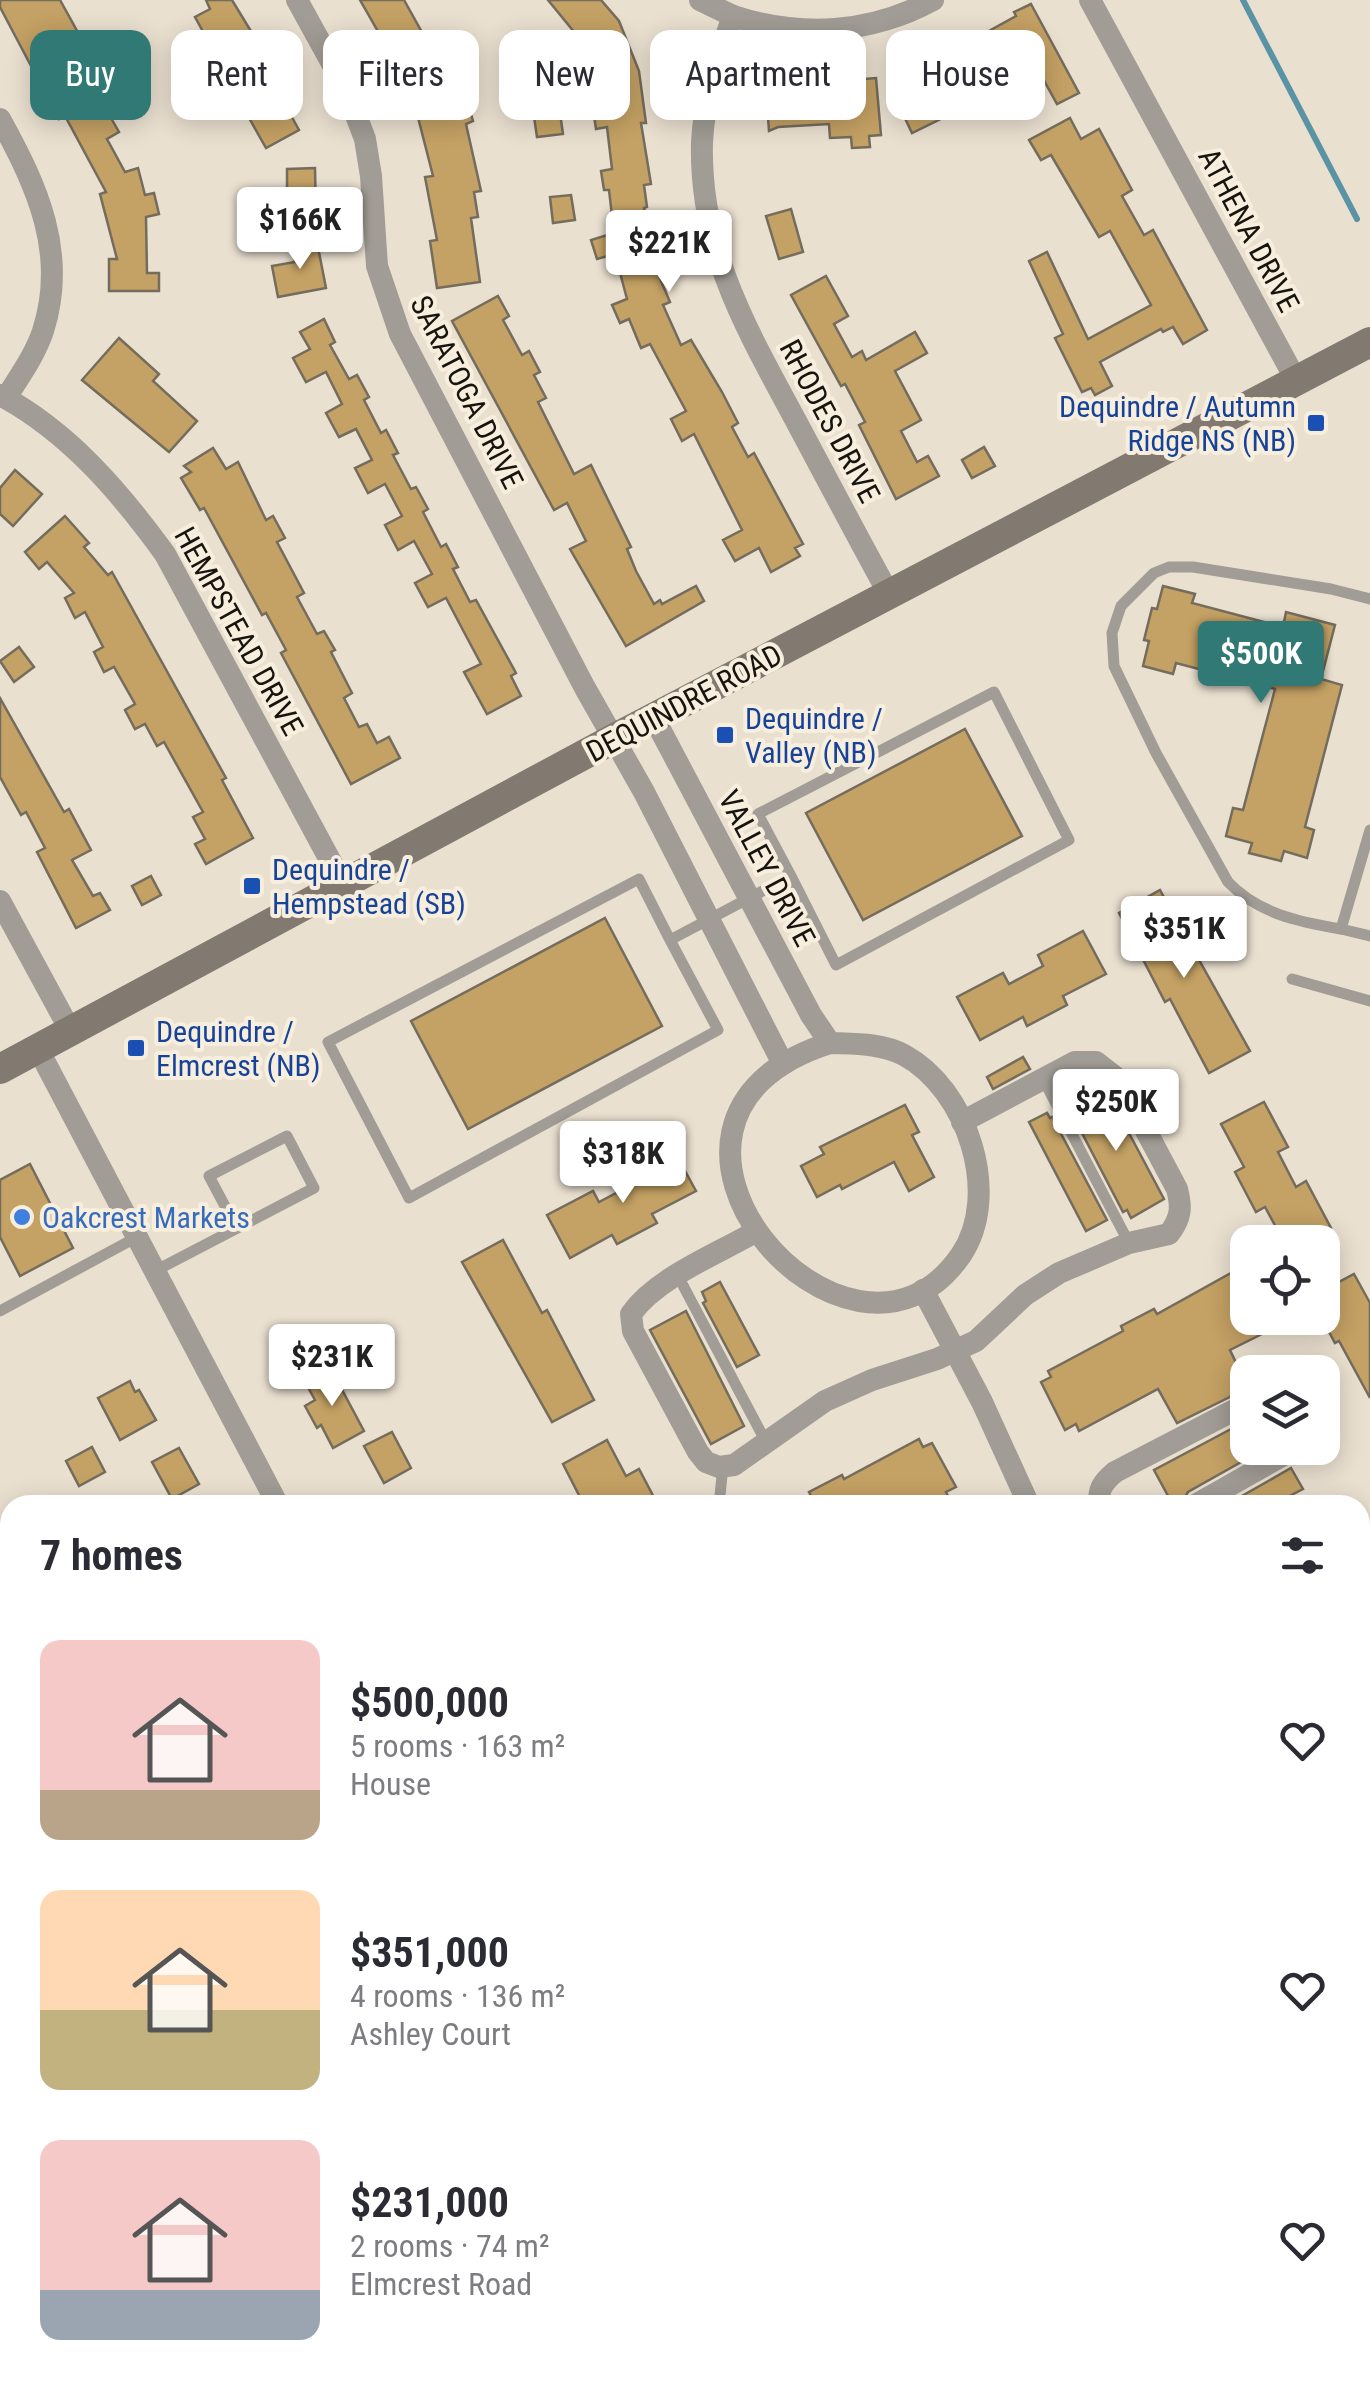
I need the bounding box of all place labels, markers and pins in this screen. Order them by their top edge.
pin: $166K [230,187,370,272]
pin: $221K [599,210,739,295]
place label: Dequindre / Autumn Ridge NS (NB) [1059,389,1296,458]
marker: Dequindre / Autumn Ridge NS (NB) [1305,412,1327,434]
pin: $500K [1191,621,1331,706]
place label: Dequindre / Valley (NB) [745,701,883,770]
marker: Dequindre / Valley (NB) [714,724,736,746]
place label: Dequindre / Hempstead (SB) [272,852,466,921]
marker: Dequindre / Hempstead (SB) [241,875,263,897]
pin: $351K [1114,896,1254,981]
place label: Dequindre / Elmcrest (NB) [156,1014,321,1083]
marker: Dequindre / Elmcrest (NB) [125,1037,147,1059]
pin: $250K [1046,1069,1186,1154]
pin: $318K [553,1121,693,1206]
place label: Oakcrest Markets [42,1200,250,1235]
marker: Oakcrest Markets [11,1206,33,1228]
pin: $231K [262,1324,402,1409]

